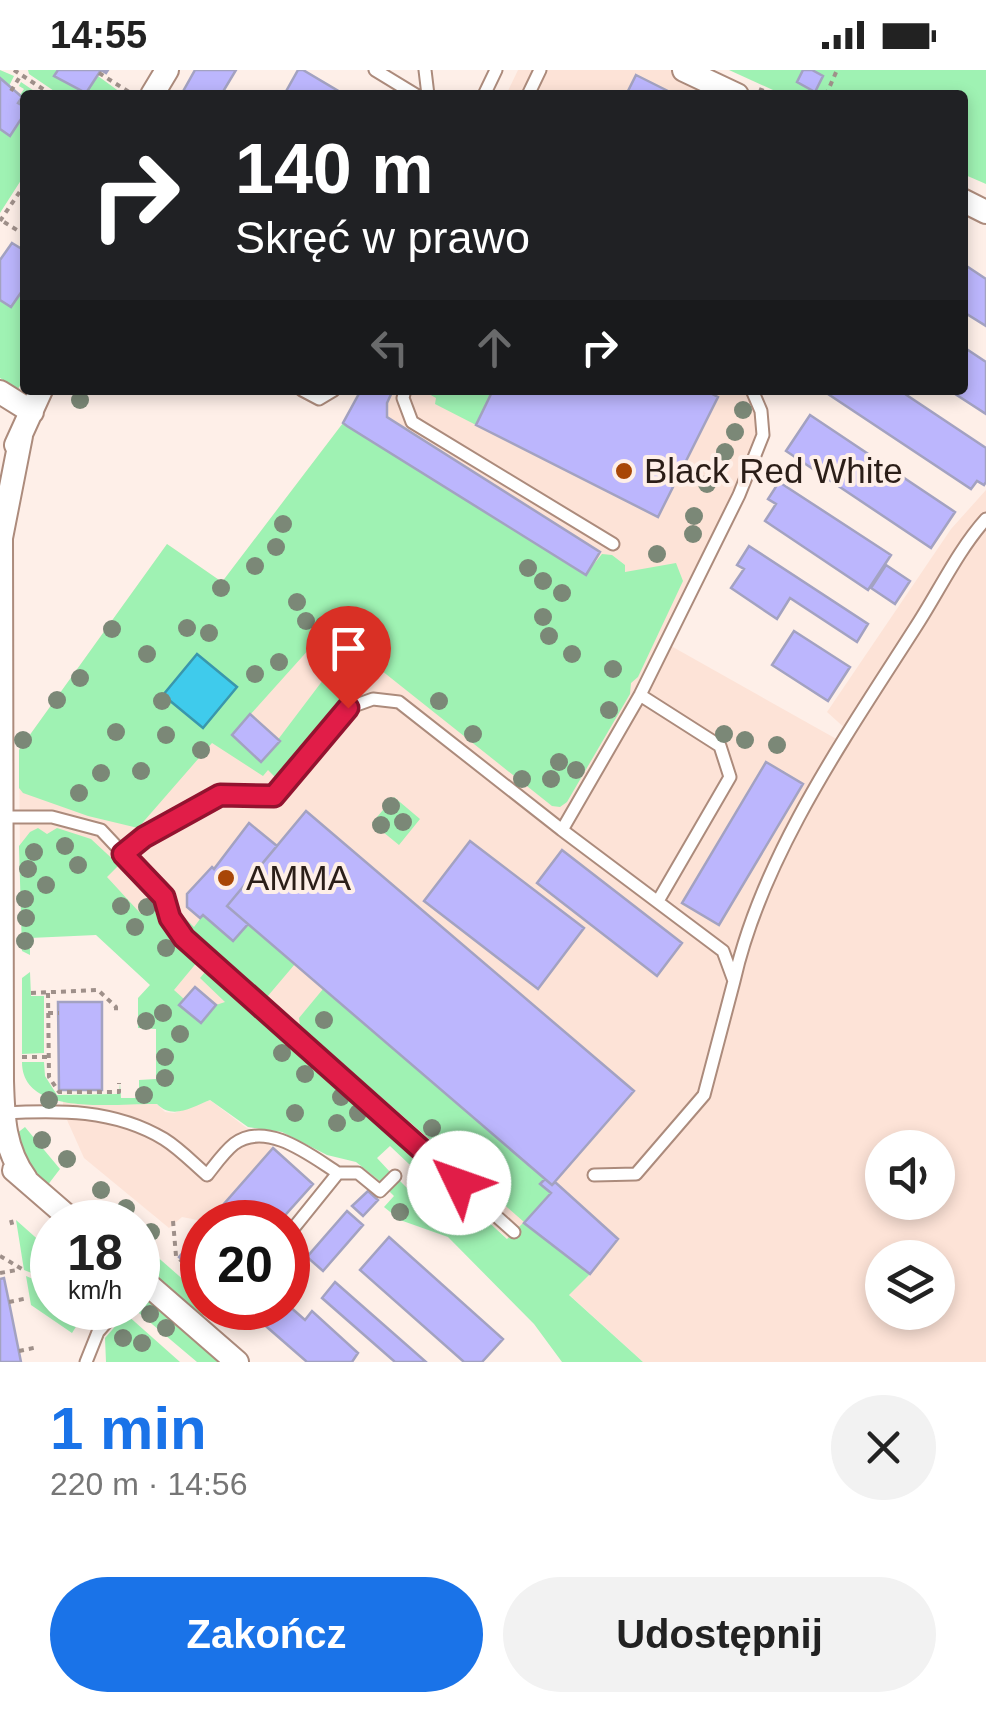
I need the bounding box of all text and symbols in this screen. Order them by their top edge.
text: 14:55 [50,14,147,56]
icon: right [70,130,200,260]
text: 140 m [235,130,433,208]
text: Skręć w prawo [235,212,530,263]
icon: left [362,320,417,375]
icon: ahead [467,320,522,375]
icon: right [572,320,627,375]
place label: Black Red White [644,451,903,490]
marker: Black Red White [613,460,635,482]
pin [306,606,391,709]
icon: arrive [321,621,376,676]
place label: AMMA [246,858,352,897]
marker: AMMA [215,867,237,889]
map controls [865,1130,955,1330]
button: sound [865,1130,955,1220]
position arrow [407,1131,511,1235]
speed limit sign: 20 [180,1200,310,1330]
text: 18 [67,1225,123,1281]
button: layers [865,1240,955,1330]
text: km/h [68,1276,122,1304]
text: 1 min [50,1395,207,1462]
button: close [831,1395,936,1500]
text: 220 m · 14:56 [50,1466,247,1502]
button: Zakończ [50,1577,483,1692]
button: Udostępnij [503,1577,936,1692]

